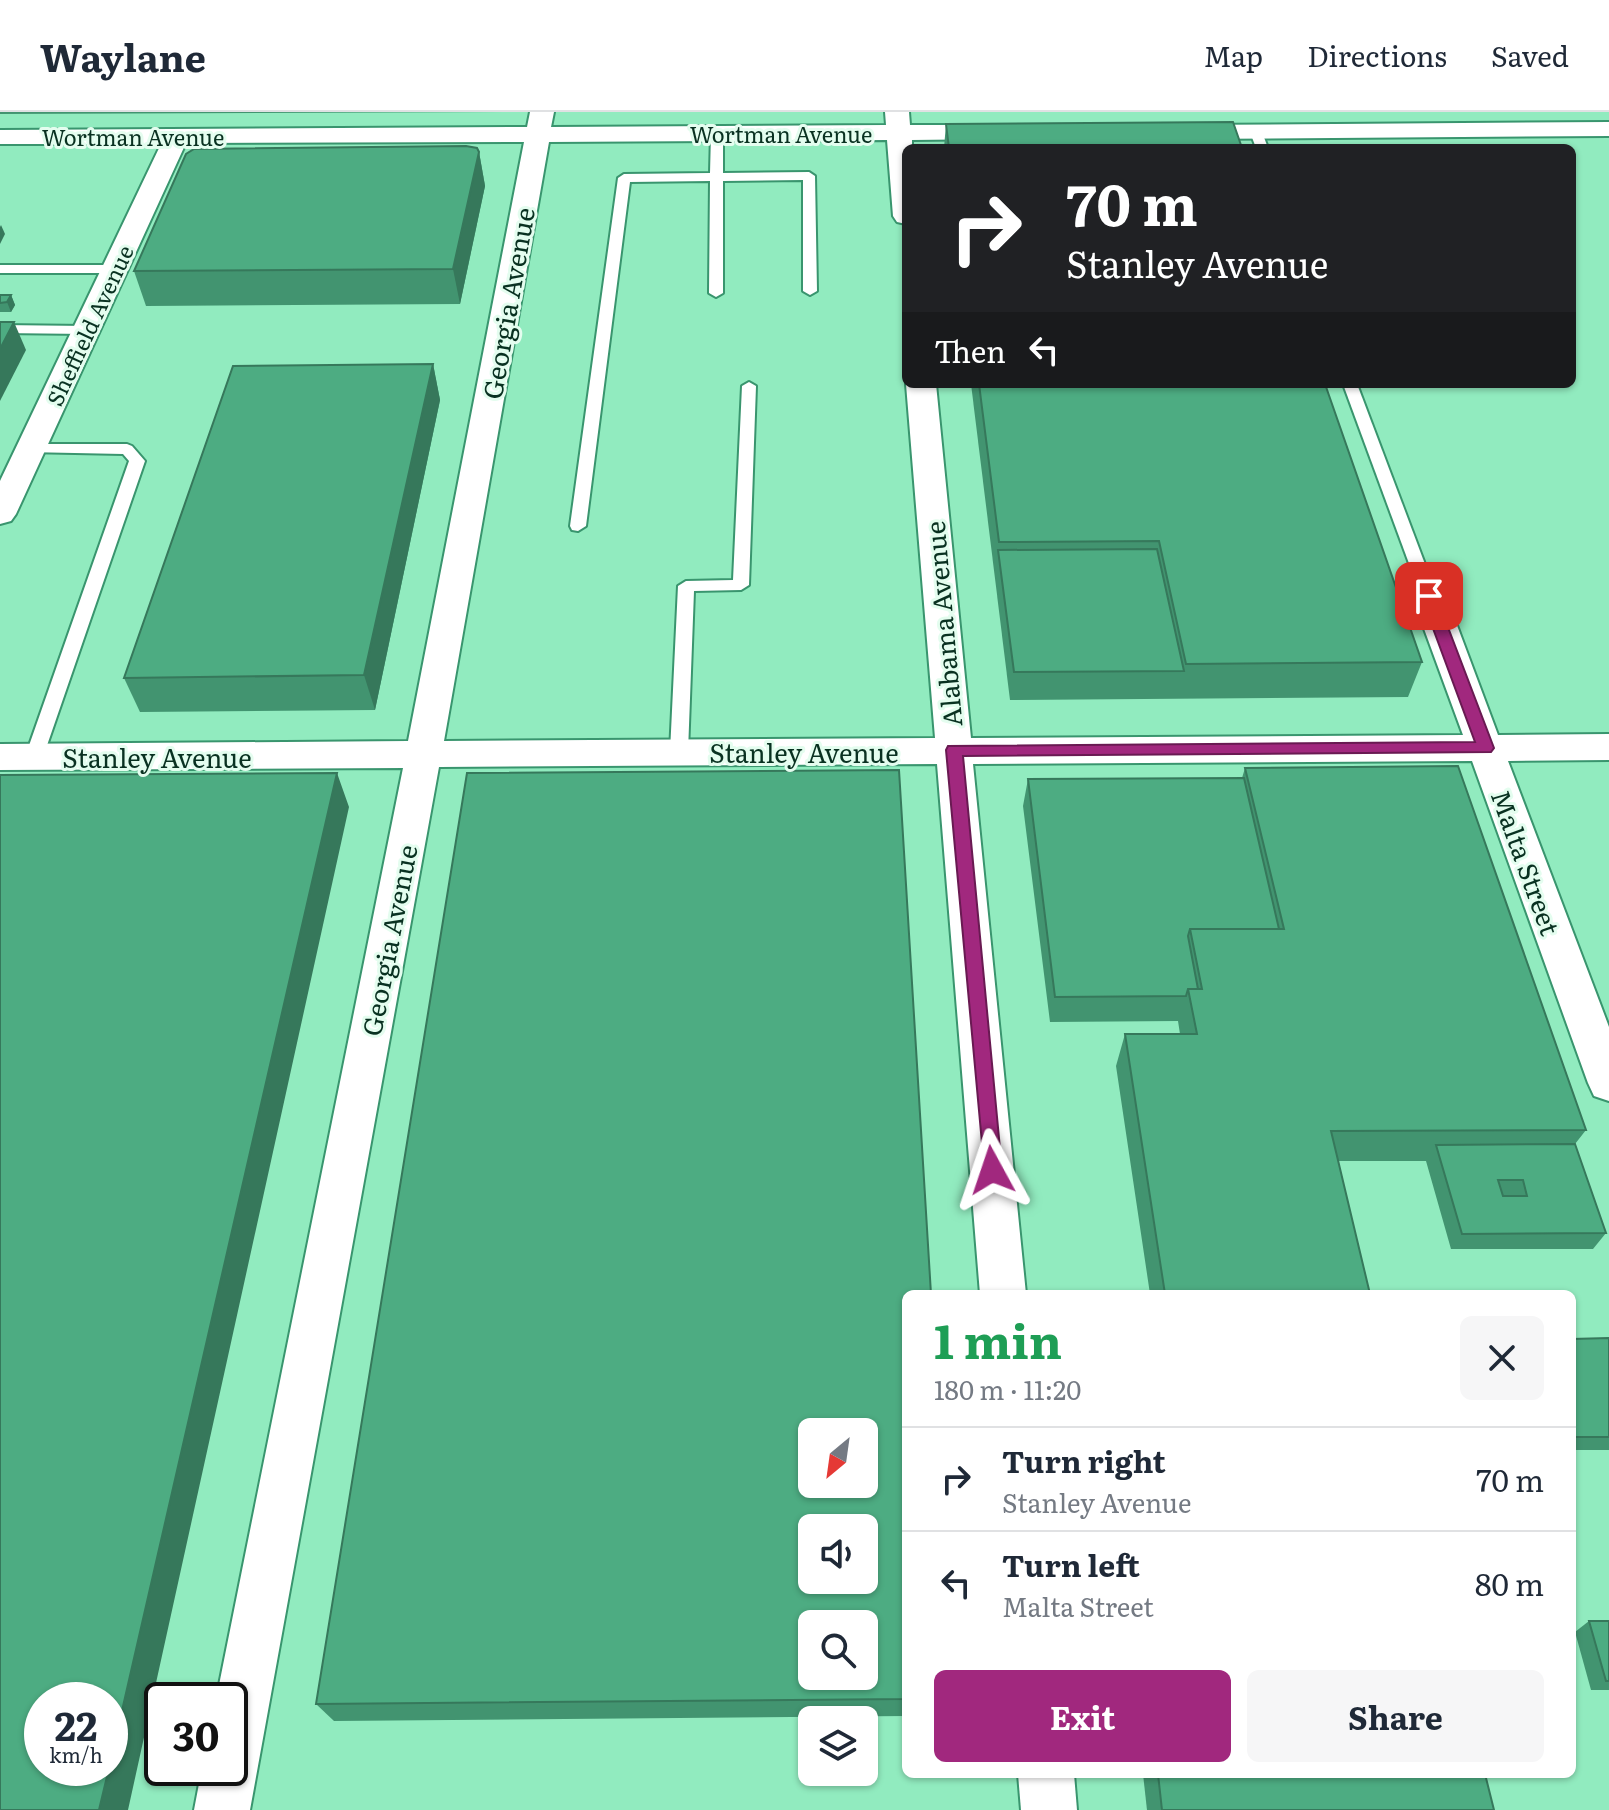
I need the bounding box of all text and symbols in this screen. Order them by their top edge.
text: Waylane [40,27,206,84]
text: Map [1204,34,1263,76]
text: Directions [1307,34,1447,76]
text: Saved [1491,34,1569,76]
street label: Wortman Avenue [690,117,872,150]
street label: Wortman Avenue [42,120,224,153]
text: 70 m [1066,160,1198,243]
icon: right [934,176,1038,280]
street label: Georgia Avenue [471,204,543,402]
text: Stanley Avenue [1066,236,1328,289]
street label: Sheffield Avenue [37,239,141,411]
text: Then [934,328,1006,372]
icon: left [1022,328,1066,372]
street label: Alabama Avenue [914,520,970,728]
pin [1395,562,1463,630]
icon: arrive [1407,574,1451,618]
street label: Stanley Avenue [709,732,899,771]
street label: Stanley Avenue [62,737,252,776]
street label: Malta Street [1483,784,1571,940]
street label: Georgia Avenue [350,841,426,1039]
position arrow [950,1128,1034,1212]
text: 1 min [934,1303,1062,1374]
button: close [1460,1316,1544,1400]
text: 180 m · 11:20 [934,1369,1081,1408]
north arrow [798,1418,878,1498]
map controls [798,1418,878,1786]
text: Turn right [1002,1438,1166,1482]
icon: right [934,1457,978,1501]
text: 70 m [1476,1457,1544,1501]
text: Stanley Avenue [1002,1482,1192,1521]
button: sound [798,1514,878,1594]
text: Turn left [1002,1542,1140,1586]
icon: left [934,1561,978,1605]
text: 80 m [1475,1561,1544,1605]
text: Malta Street [1002,1586,1154,1625]
button: search [798,1610,878,1690]
button: Exit [934,1670,1231,1762]
button: Share [1247,1670,1544,1762]
speed limit sign: 30 [144,1682,248,1786]
text: 22 [55,1694,97,1753]
button: layers [798,1706,878,1786]
text: km/h [49,1739,103,1769]

